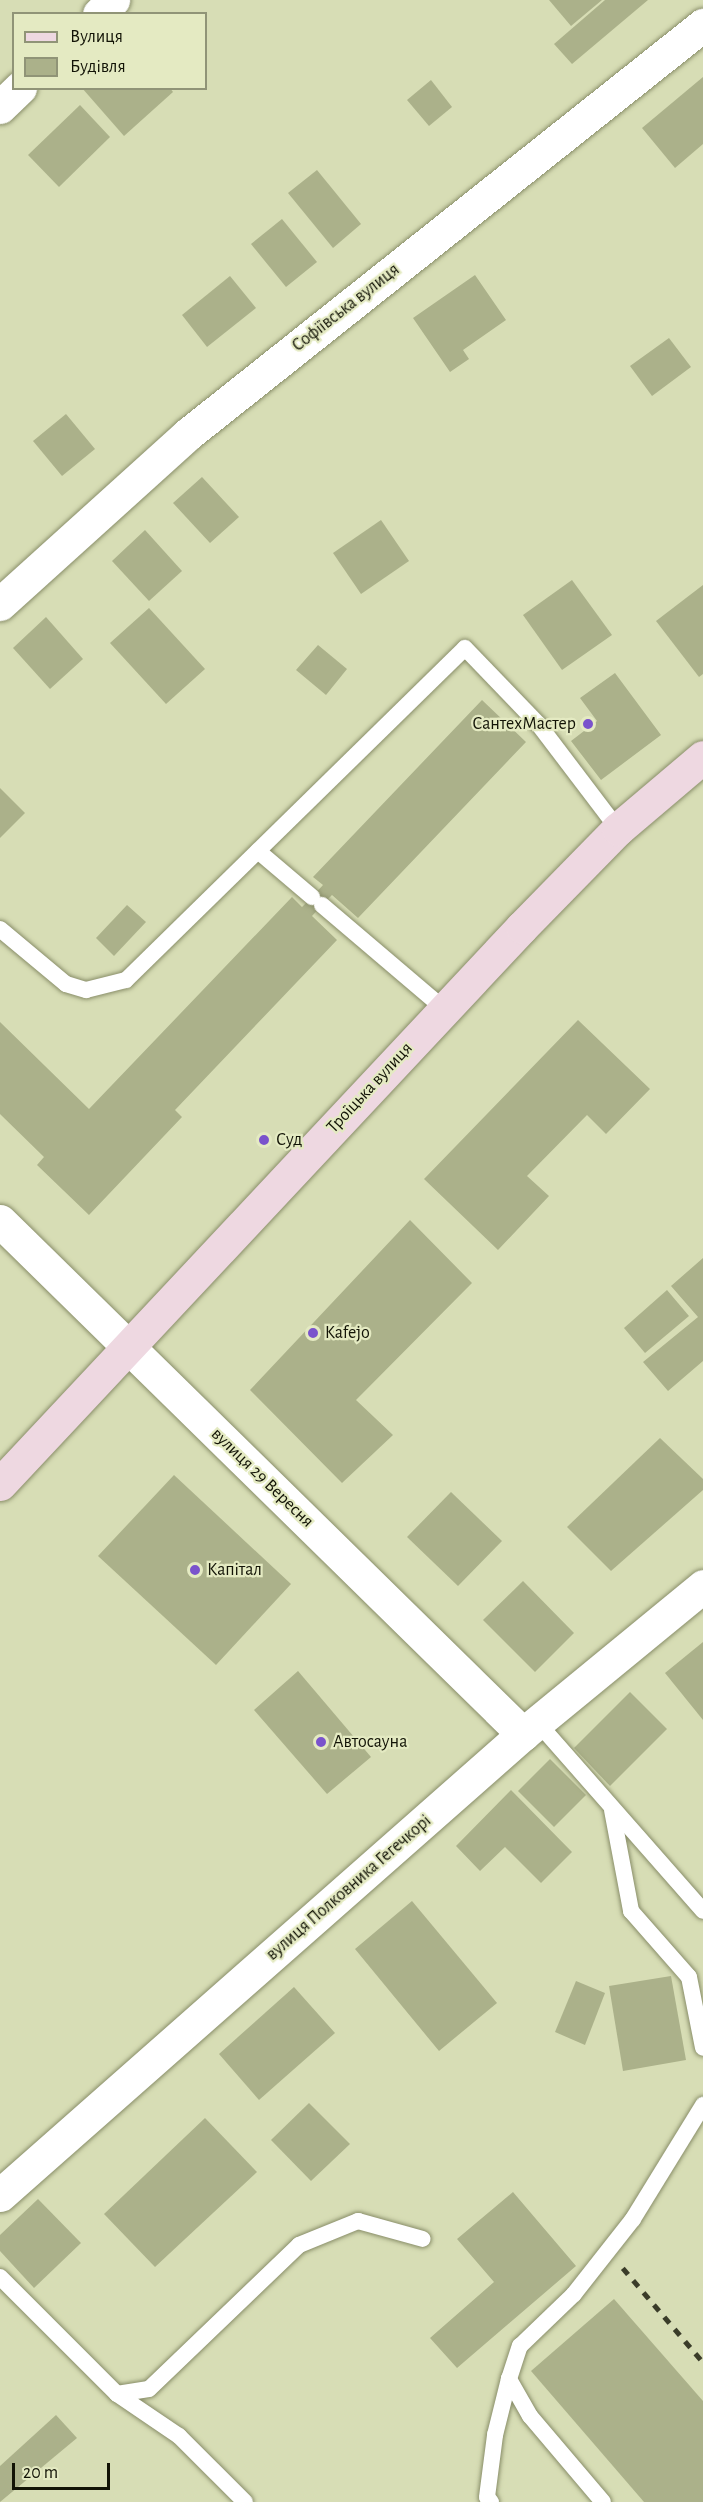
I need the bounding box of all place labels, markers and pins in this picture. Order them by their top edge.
place label: СантехМастер [472,713,576,735]
marker: СантехМастер [581,717,595,731]
place label: Суд [276,1129,302,1151]
marker: Суд [257,1133,271,1147]
place label: Kafejo [325,1322,370,1344]
marker: Kafejo [306,1326,320,1340]
place label: Капітал [207,1559,262,1581]
marker: Капітал [188,1563,202,1577]
place label: Автосауна [333,1731,407,1753]
marker: Автосауна [314,1735,328,1749]

